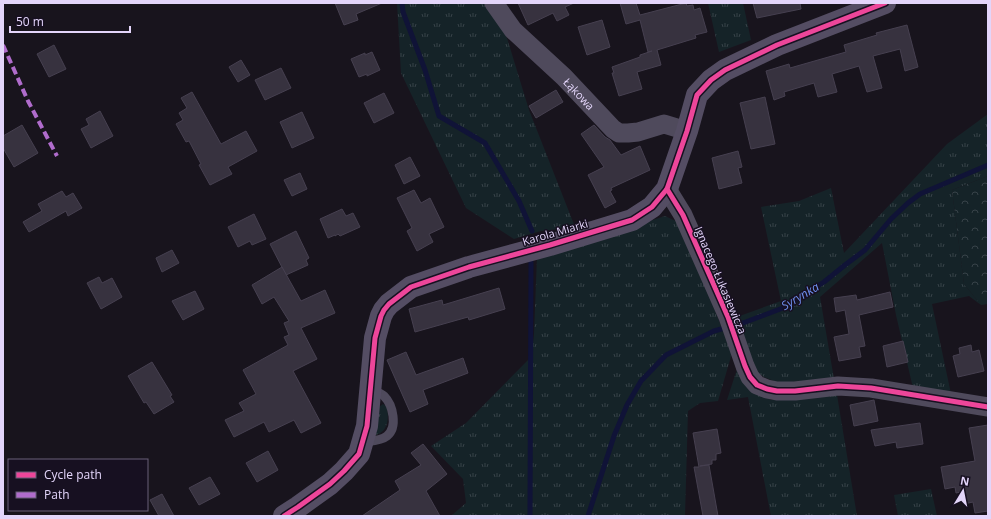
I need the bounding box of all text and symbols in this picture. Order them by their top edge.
scale bar [10,8,130,34]
text: 50 m [16,13,44,30]
street label: Łąkowa [561,74,598,113]
street label: Karola Miarki [520,215,590,249]
street label: Ignacego Łukasiewicza [692,224,750,336]
water label: Syrynka [778,278,822,314]
legend [8,459,148,511]
text: Cycle path [44,466,102,483]
north arrow [943,471,983,511]
text: N [959,472,971,489]
text: Path [44,486,70,503]

